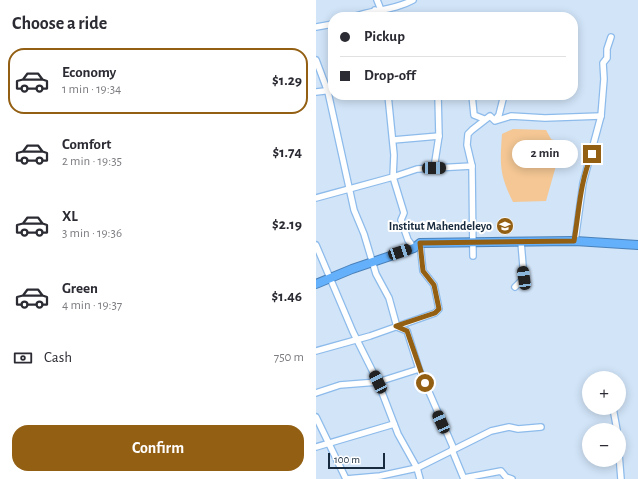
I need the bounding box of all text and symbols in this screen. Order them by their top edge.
text: Choose a ride [12,15,107,33]
text: Pickup [364,29,405,44]
icon: car [14,63,50,99]
text: Economy [62,65,116,80]
text: Drop-off [364,68,416,83]
text: $1.29 [272,73,302,88]
text: 1 min · 19:34 [62,83,121,96]
icon: car [14,135,50,171]
text: Comfort [62,137,111,152]
callout: 2 min [512,140,578,168]
text: $1.74 [272,145,302,160]
route end [583,145,601,163]
text: 2 min [531,147,559,160]
text: 2 min · 19:35 [62,155,122,168]
car [422,162,446,174]
icon: car [14,207,50,243]
text: XL [62,209,78,224]
school or university icon: Institut Mahendeleyo [495,216,515,236]
text: $2.19 [272,217,302,232]
place label: Institut Mahendeleyo [389,220,492,233]
text: 3 min · 19:36 [62,227,122,240]
car [387,243,413,261]
car [516,265,532,291]
icon: car [14,279,50,315]
text: Green [62,281,98,296]
text: $1.46 [272,289,302,304]
text: 4 min · 19:37 [62,299,122,312]
icon: cash [12,347,34,369]
text: Cash [44,350,72,365]
text: 750 m [274,351,304,364]
car [367,369,389,395]
map controls [582,371,626,467]
button: + [582,371,626,415]
route start [416,374,434,392]
car [431,409,451,435]
button: − [582,423,626,467]
button: Confirm [12,425,304,471]
scale bar [328,451,385,470]
text: 100 m [334,454,360,465]

